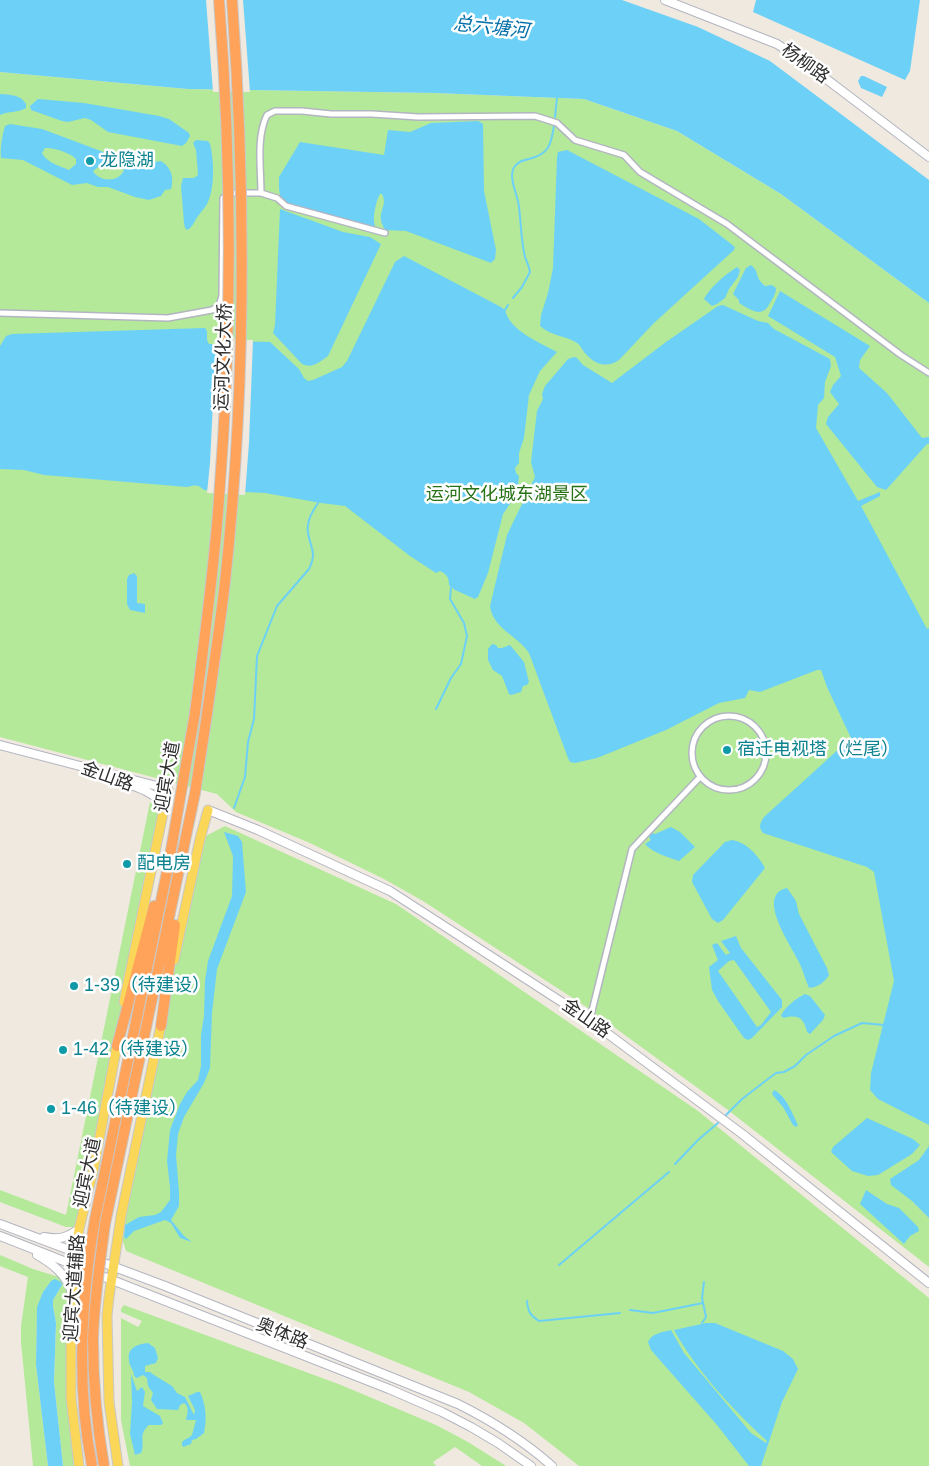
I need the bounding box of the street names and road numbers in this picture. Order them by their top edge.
street label: 杨柳路 [777,39,833,89]
street label: 运河文化大桥 [211,303,237,411]
street label: 迎宾大道 [151,740,185,814]
street label: 金山路 [78,758,136,796]
street label: 金山路 [558,995,614,1043]
street label: 迎宾大道 [70,1136,106,1210]
street label: 迎宾大道辅路 [60,1233,90,1343]
street label: 奥体路 [253,1314,311,1354]

